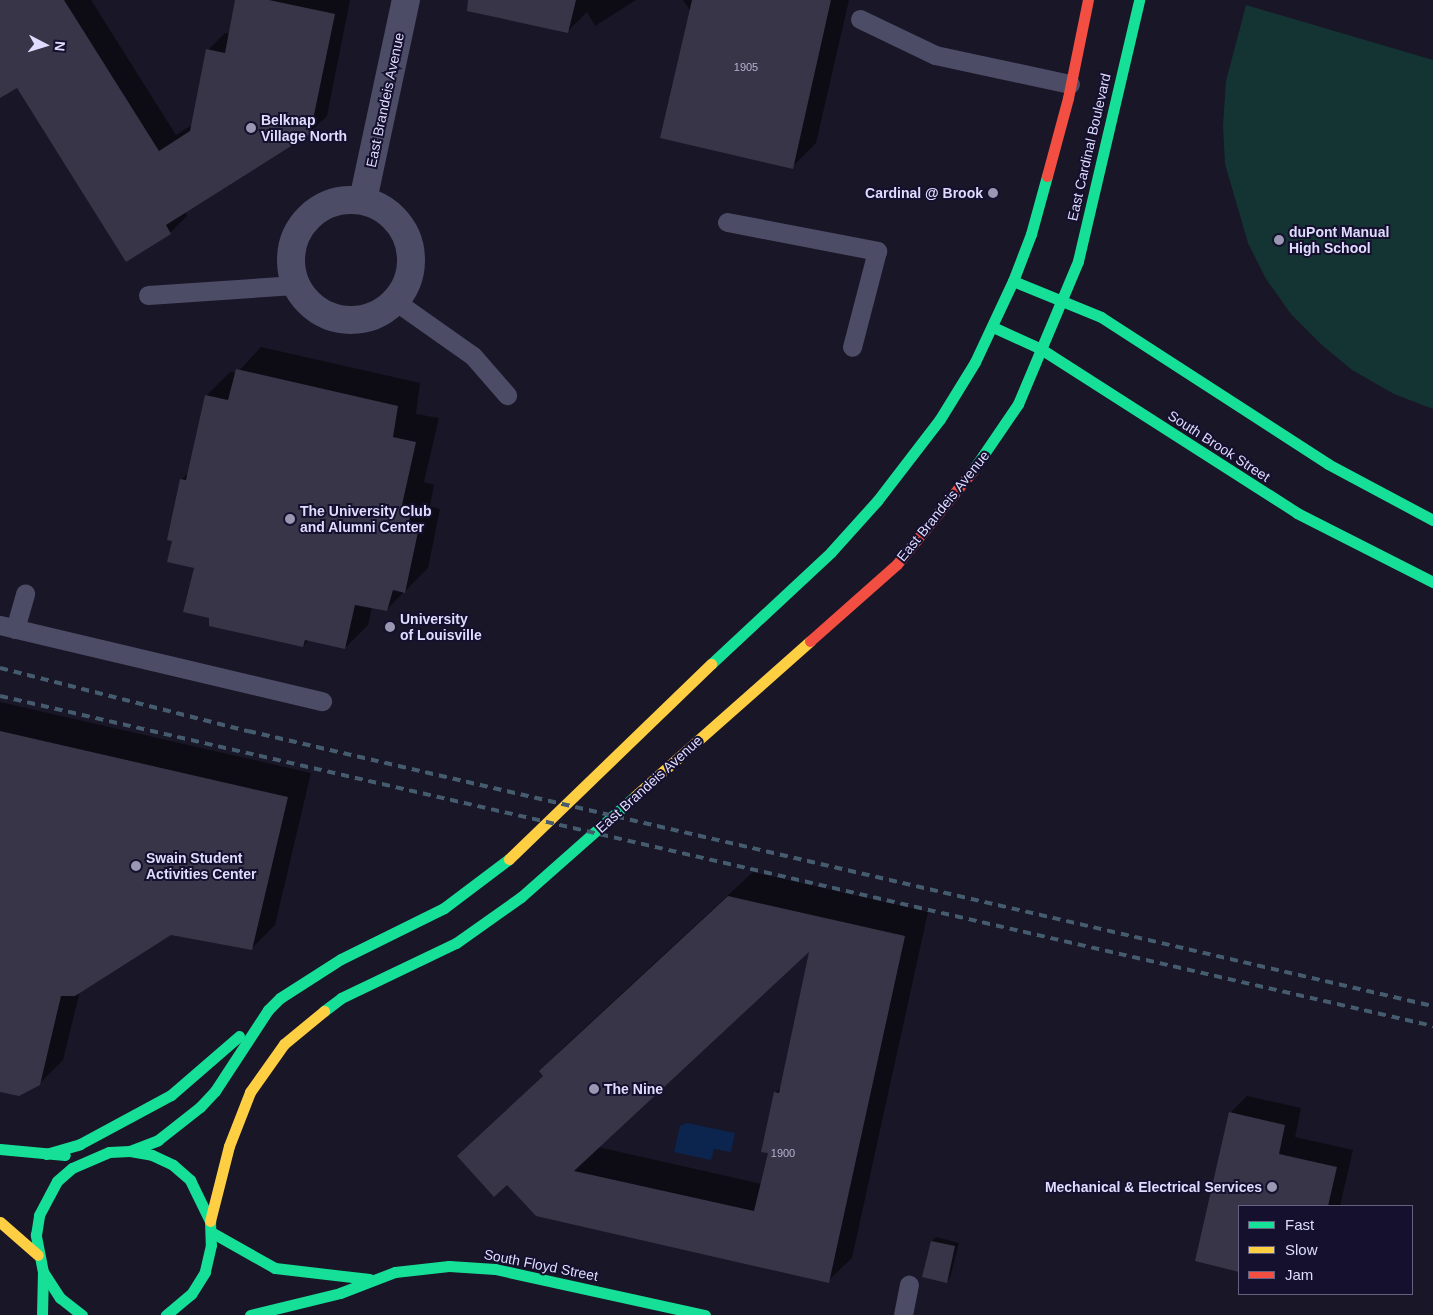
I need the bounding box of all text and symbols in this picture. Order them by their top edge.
north arrow [20,20,70,70]
street label: East Brandeis Avenue [362,31,408,169]
text: N [52,41,68,52]
house number: 1905 [734,60,758,74]
street label: East Cardinal Boulevard [1064,72,1114,222]
place label: Belknap Village North [261,112,347,144]
marker: Belknap Village North [245,122,257,134]
place label: Cardinal @ Brook [865,185,983,201]
marker: Cardinal @ Brook [987,187,999,199]
place label: duPont Manual High School [1289,224,1389,256]
marker: duPont Manual High School [1273,234,1285,246]
street label: South Brook Street [1165,407,1273,485]
street label: East Brandeis Avenue [893,447,993,565]
place label: The University Club and Alumni Center [300,503,431,536]
marker: The University Club and Alumni Center [284,513,296,525]
place label: University of Louisville [400,611,482,644]
marker: University of Louisville [384,621,396,633]
street label: East Brandeis Avenue [592,731,706,837]
place label: Swain Student Activities Center [146,850,256,882]
marker: Swain Student Activities Center [130,860,142,872]
place label: The Nine [604,1081,663,1097]
marker: The Nine [588,1083,600,1095]
house number: 1900 [771,1146,795,1160]
place label: Mechanical & Electrical Services [1045,1179,1262,1195]
marker: Mechanical & Electrical Services [1266,1181,1278,1193]
legend [1238,1205,1413,1295]
text: Fast [1285,1216,1314,1233]
text: Slow [1285,1241,1318,1258]
street label: South Floyd Street [482,1246,600,1284]
text: Jam [1285,1266,1313,1283]

